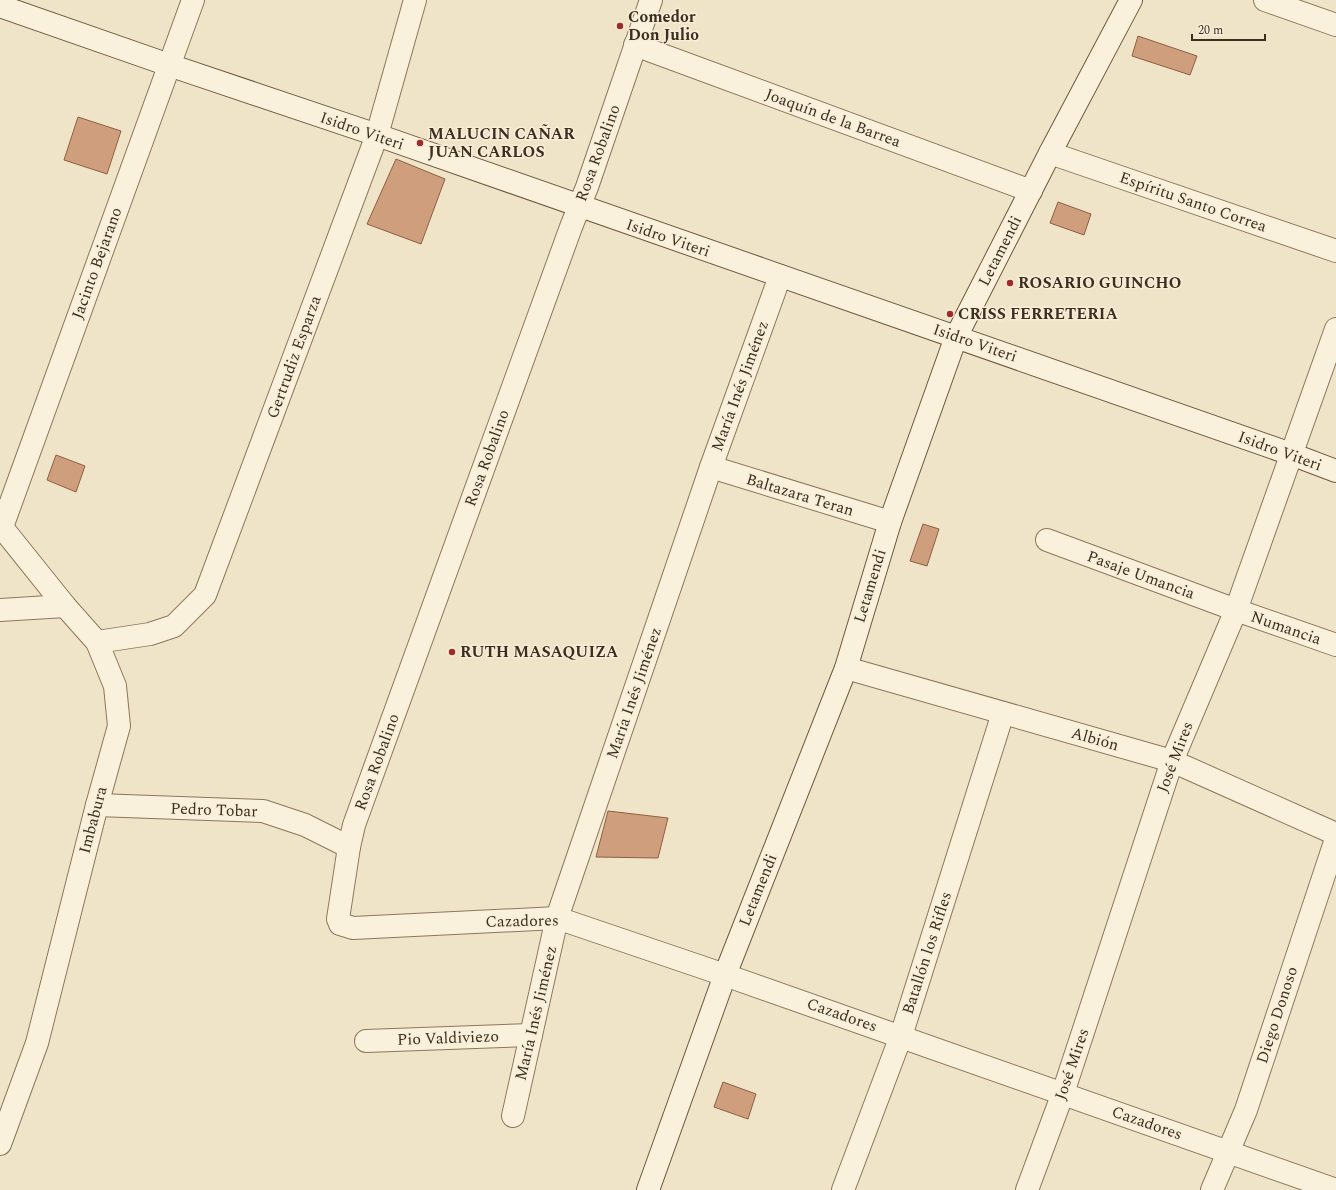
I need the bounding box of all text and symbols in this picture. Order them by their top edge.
place label: Comedor Don Julio [628,5,699,47]
scale bar [1192,16,1265,42]
marker: Comedor Don Julio [615,21,625,31]
text: 20 m [1198,21,1223,40]
street label: Joaquín de la Barrea [762,82,904,154]
street label: Rosa Robalino [569,101,627,205]
street label: Isidro Viteri [317,105,407,157]
place label: MALUCIN CAÑAR JUAN CARLOS [428,122,575,164]
marker: MALUCIN CAÑAR JUAN CARLOS [415,138,425,148]
street label: Espíritu Santo Correa [1116,166,1270,239]
street label: Jacinto Bejarano [66,204,128,322]
street label: Isidro Viteri [623,212,713,264]
street label: Letamendi [972,212,1028,290]
place label: ROSARIO GUINCHO [1018,271,1181,295]
marker: ROSARIO GUINCHO [1005,278,1015,288]
street label: Gertrudiz Esparza [261,292,327,422]
place label: CRISS FERRETERIA [958,302,1118,326]
marker: CRISS FERRETERIA [945,309,955,319]
street label: María Inés Jiménez [705,317,775,455]
street label: Isidro Viteri [930,317,1020,369]
street label: Rosa Robalino [458,406,516,510]
street label: Isidro Viteri [1235,425,1325,477]
street label: Baltazara Teran [743,467,857,523]
street label: Pasaje Umancia [1084,544,1198,606]
street label: Letamendi [847,546,893,626]
street label: Numancia [1248,605,1325,651]
street label: María Inés Jiménez [600,624,668,762]
place label: RUTH MASAQUIZA [460,640,619,664]
marker: RUTH MASAQUIZA [447,647,457,657]
street label: Rosa Robalino [348,710,406,814]
street label: José Mires [1150,718,1200,796]
street label: Albión [1068,721,1122,757]
street label: Imbabura [72,783,114,856]
street label: Pedro Tobar [170,796,258,824]
street label: Letamendi [733,850,783,930]
street label: Batallón los Rifles [896,889,958,1017]
street label: Cazadores [485,908,559,934]
street label: María Inés Jiménez [509,943,563,1083]
street label: Diego Donoso [1250,963,1304,1067]
street label: Cazadores [803,992,881,1038]
street label: Pio Valdiviezo [397,1024,499,1052]
street label: José Mires [1049,1025,1095,1103]
street label: Cazadores [1108,1100,1186,1146]

